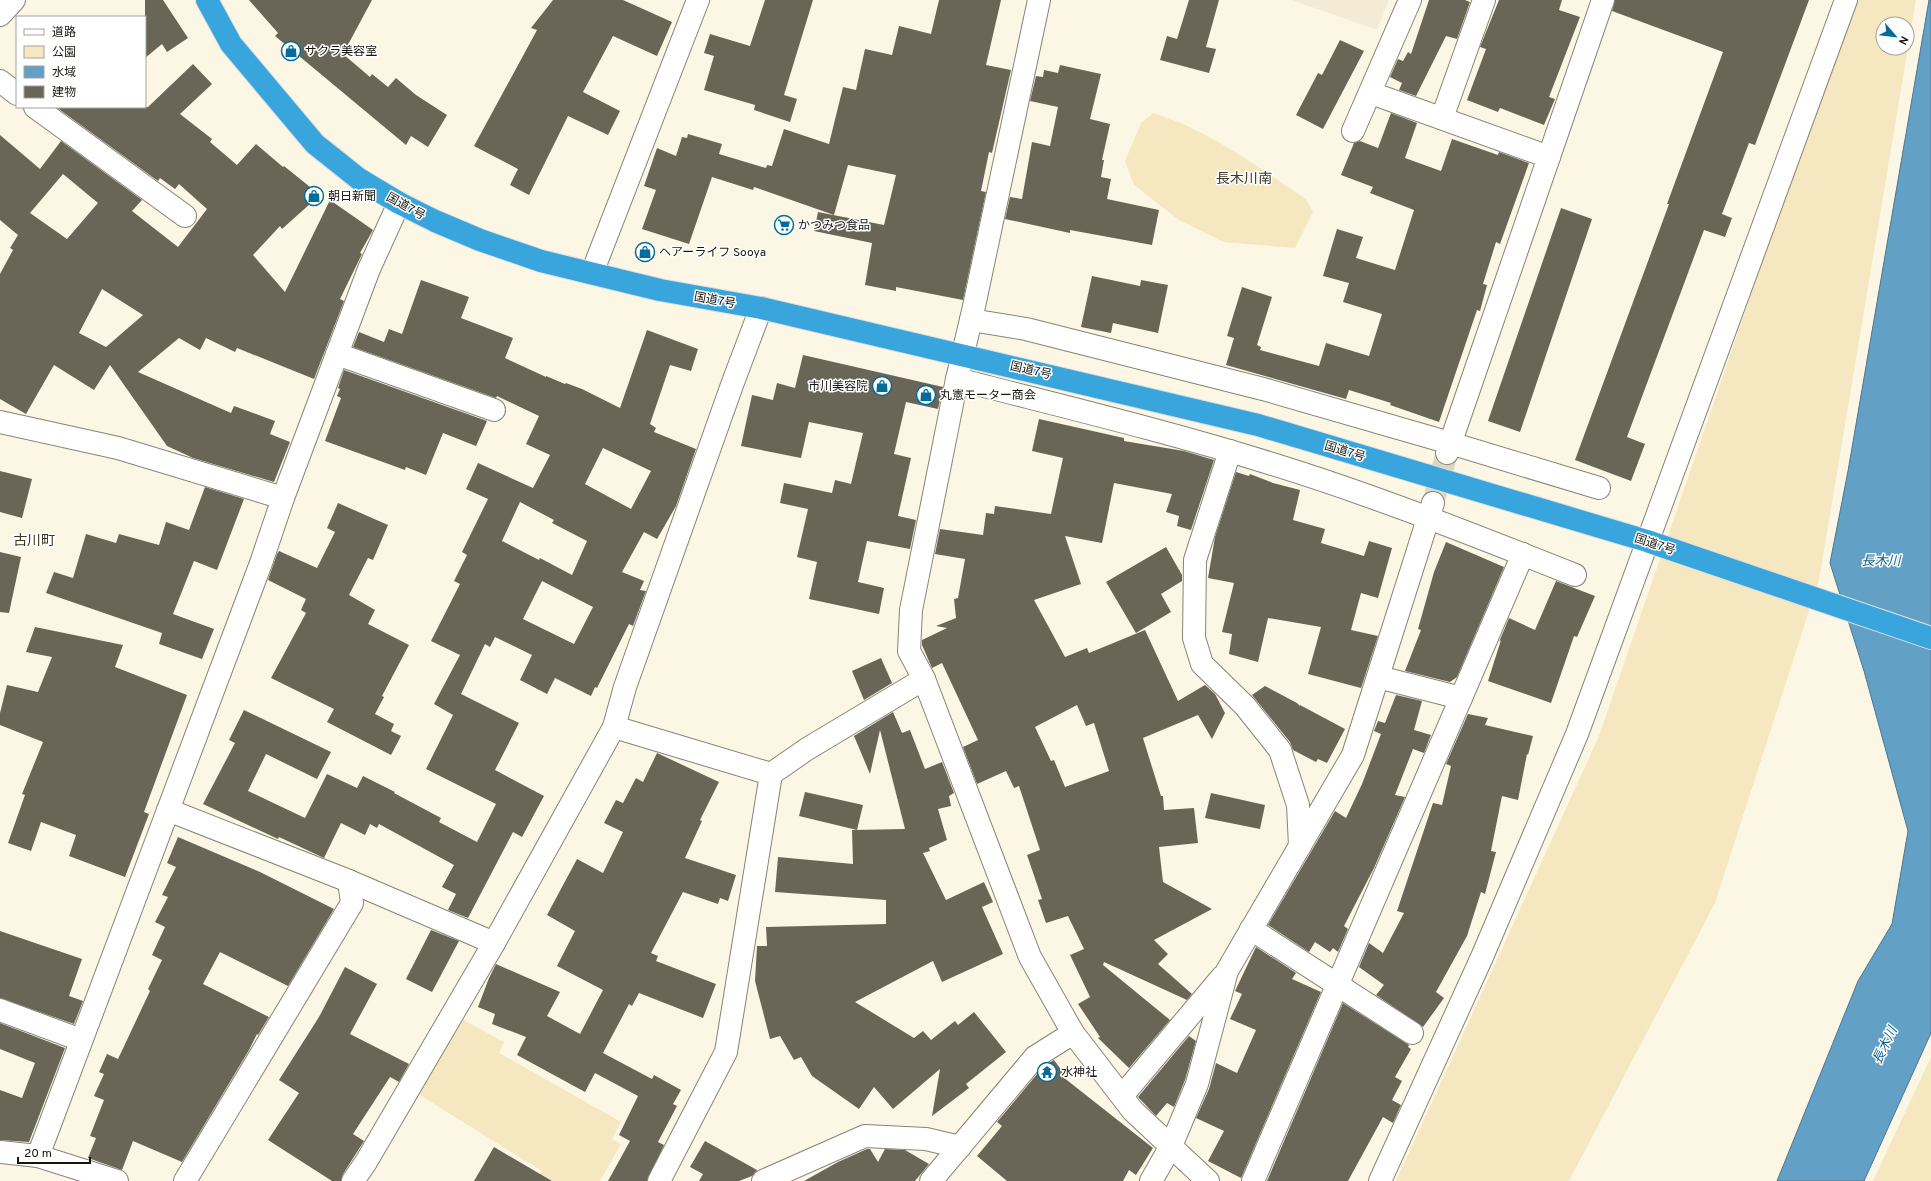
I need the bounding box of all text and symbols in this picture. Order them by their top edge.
legend [16,16,146,108]
north arrow [1875,16,1915,56]
text: 道路 [52,25,76,41]
text: N [1895,33,1911,47]
shop icon: サクラ美容室 [280,40,302,62]
place label: サクラ美容室 [305,44,377,60]
text: 公園 [52,45,76,61]
text: 水域 [52,65,76,81]
text: 建物 [52,85,76,101]
district label: 長木川南 [1216,171,1272,188]
shop icon: 朝日新聞 [303,185,325,207]
place label: 朝日新聞 [328,189,376,205]
street label: 国道7号 [383,190,428,224]
supermarket icon: かつみつ食品 [773,214,795,236]
place label: かつみつ食品 [798,218,870,234]
shop icon: ヘアーライフ Sooya [634,241,656,263]
place label: ヘアーライフ Sooya [659,245,766,261]
street label: 国道7号 [693,289,737,313]
street label: 国道7号 [1008,358,1053,384]
shop icon: 市川美容院 [871,375,893,397]
place label: 市川美容院 [808,379,868,395]
shop icon: 丸憲モーター商会 [915,384,937,406]
place label: 丸憲モーター商会 [940,388,1036,404]
street label: 国道7号 [1322,438,1367,466]
street label: 国道7号 [1632,531,1677,559]
district label: 古川町 [13,533,55,550]
water label: 長木川 [1861,554,1902,570]
water label: 長木川 [1870,1023,1902,1067]
temple icon: 水神社 [1036,1061,1058,1083]
place label: 水神社 [1061,1065,1097,1081]
scale bar [18,1139,90,1165]
text: 20 m [24,1146,52,1162]

